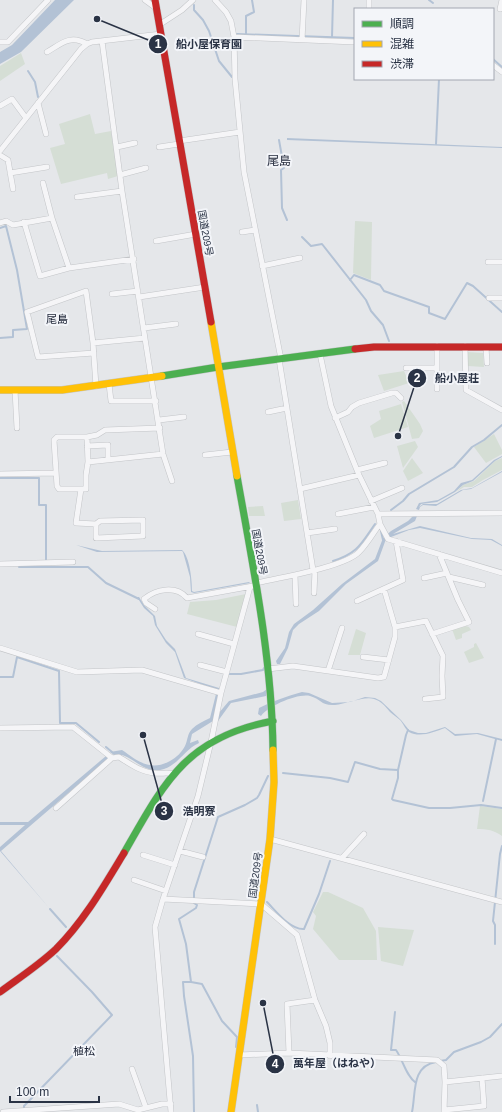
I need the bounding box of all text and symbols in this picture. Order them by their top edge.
legend [354,8,494,80]
text: 順調 [390,17,414,31]
callout: 船小屋保育園 [148,33,250,56]
text: 1 [155,37,162,51]
text: 混雑 [390,37,414,51]
text: 船小屋保育園 [176,38,242,50]
text: 渋滞 [390,57,414,71]
district label: 尾島 [267,154,291,168]
street label: 国道209号 [196,209,215,257]
district label: 尾島 [46,313,68,325]
callout: 船小屋荘 [407,367,487,390]
text: 2 [414,371,421,385]
text: 船小屋荘 [435,372,479,384]
street label: 国道209号 [250,528,269,576]
callout: 浩明寮 [154,800,223,823]
text: 3 [161,804,168,818]
text: 浩明寮 [183,805,216,817]
street label: 国道209号 [247,851,264,899]
district label: 植松 [73,1045,95,1057]
callout: 萬年屋（はねや） [265,1052,389,1075]
text: 4 [272,1057,279,1071]
text: 萬年屋（はねや） [293,1057,381,1069]
scale bar [10,1078,99,1104]
text: 100 m [16,1085,49,1099]

